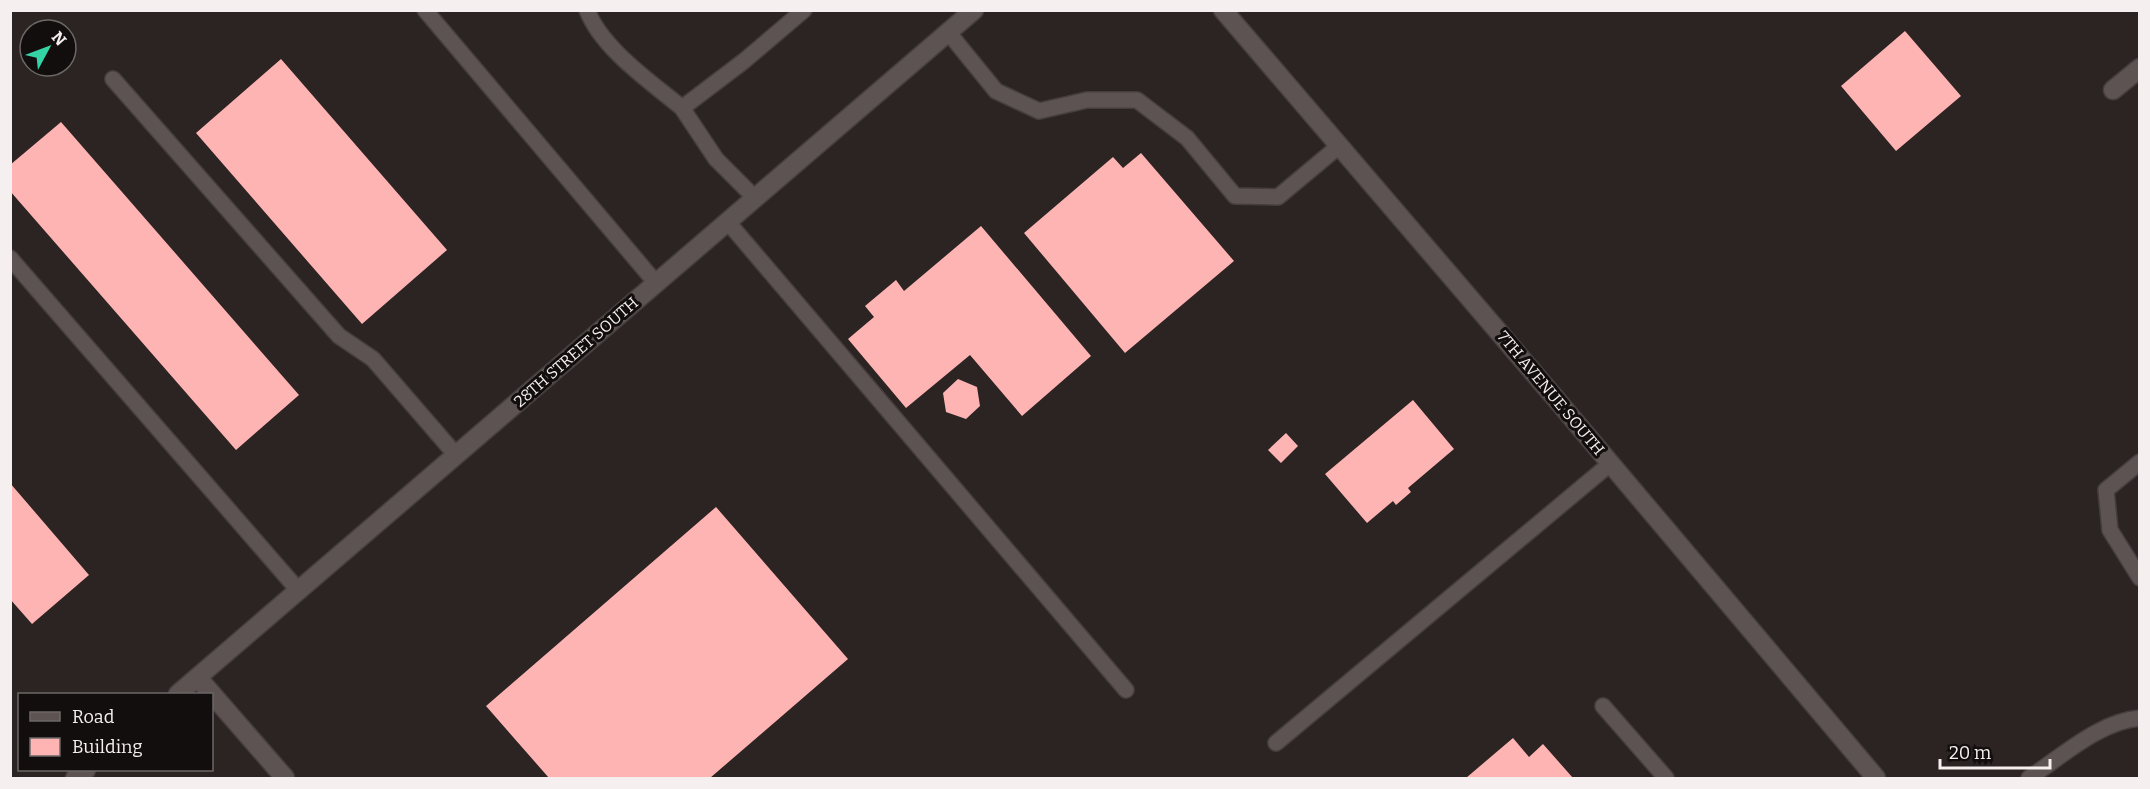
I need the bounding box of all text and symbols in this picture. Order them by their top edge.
north arrow [18,18,78,78]
text: N [48,28,70,49]
street label: 28TH STREET SOUTH [510,293,642,411]
street label: 7TH AVENUE SOUTH [1494,327,1608,459]
legend [18,693,213,771]
text: Road [72,706,115,728]
scale bar [1940,732,2050,770]
text: Building [72,736,143,758]
text: 20 m [1949,742,1991,764]

